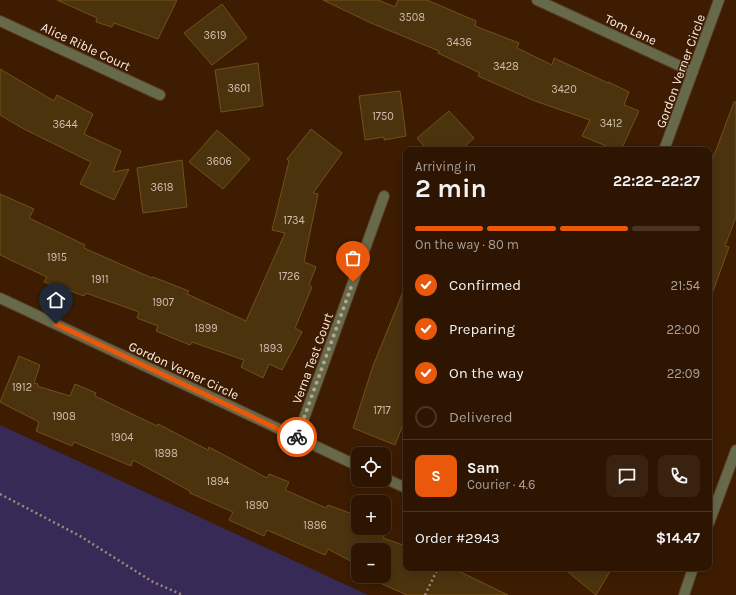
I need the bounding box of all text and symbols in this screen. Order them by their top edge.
house number: 3508 [399,11,425,24]
street label: Tom Lane [602,11,659,48]
street label: Gordon Verner Circle [653,12,708,130]
street label: Alice Rible Court [39,19,133,74]
house number: 3619 [204,29,226,42]
house number: 3436 [446,36,472,49]
house number: 3428 [493,60,519,73]
house number: 3601 [228,82,250,95]
house number: 3420 [551,83,577,96]
house number: 1750 [372,110,394,123]
house number: 3412 [600,117,622,130]
house number: 3644 [52,118,78,131]
house number: 3606 [206,155,232,168]
text: Arriving in [415,159,476,174]
text: 22:22–22:27 [613,172,700,190]
text: 2 min [415,173,487,204]
house number: 3618 [150,181,174,194]
house number: 1734 [283,214,305,227]
text: On the way · 80 m [415,237,519,252]
pin [336,241,370,282]
icon: bag [342,247,364,269]
house number: 1915 [47,251,67,264]
house number: 1726 [278,270,300,283]
house number: 1911 [91,273,109,286]
icon: check [415,274,437,296]
text: Confirmed [449,276,521,294]
text: 21:54 [671,278,700,293]
pin [39,283,73,324]
icon: home [45,289,67,311]
house number: 1907 [152,296,174,309]
street label: Verna Test Court [289,310,336,406]
icon: check [415,318,437,340]
text: Preparing [449,320,515,338]
house number: 1899 [194,322,218,335]
text: 22:00 [667,322,700,337]
street label: Gordon Verner Circle [126,338,242,403]
house number: 1893 [259,342,283,355]
icon: check [415,362,437,384]
text: On the way [449,364,523,382]
text: 22:09 [667,366,700,381]
house number: 1912 [12,381,32,394]
house number: 1717 [373,404,391,417]
text: Delivered [449,408,513,426]
house number: 1908 [52,410,76,423]
courier [277,417,317,457]
icon: bike [286,426,308,448]
house number: 1904 [111,431,133,444]
house number: 1898 [154,447,178,460]
map controls [351,447,391,583]
button: locate [351,447,391,487]
button: chat [606,455,648,497]
button: phone [658,455,700,497]
text: Sam [467,459,500,477]
text: S [431,467,441,485]
house number: 1894 [207,475,229,488]
text: Courier · 4.6 [467,477,535,492]
button: + [351,495,391,535]
house number: 1890 [245,499,269,512]
house number: 1886 [303,519,327,532]
text: Order #2943 [415,529,500,547]
text: $14.47 [656,529,700,547]
button: − [351,543,391,583]

